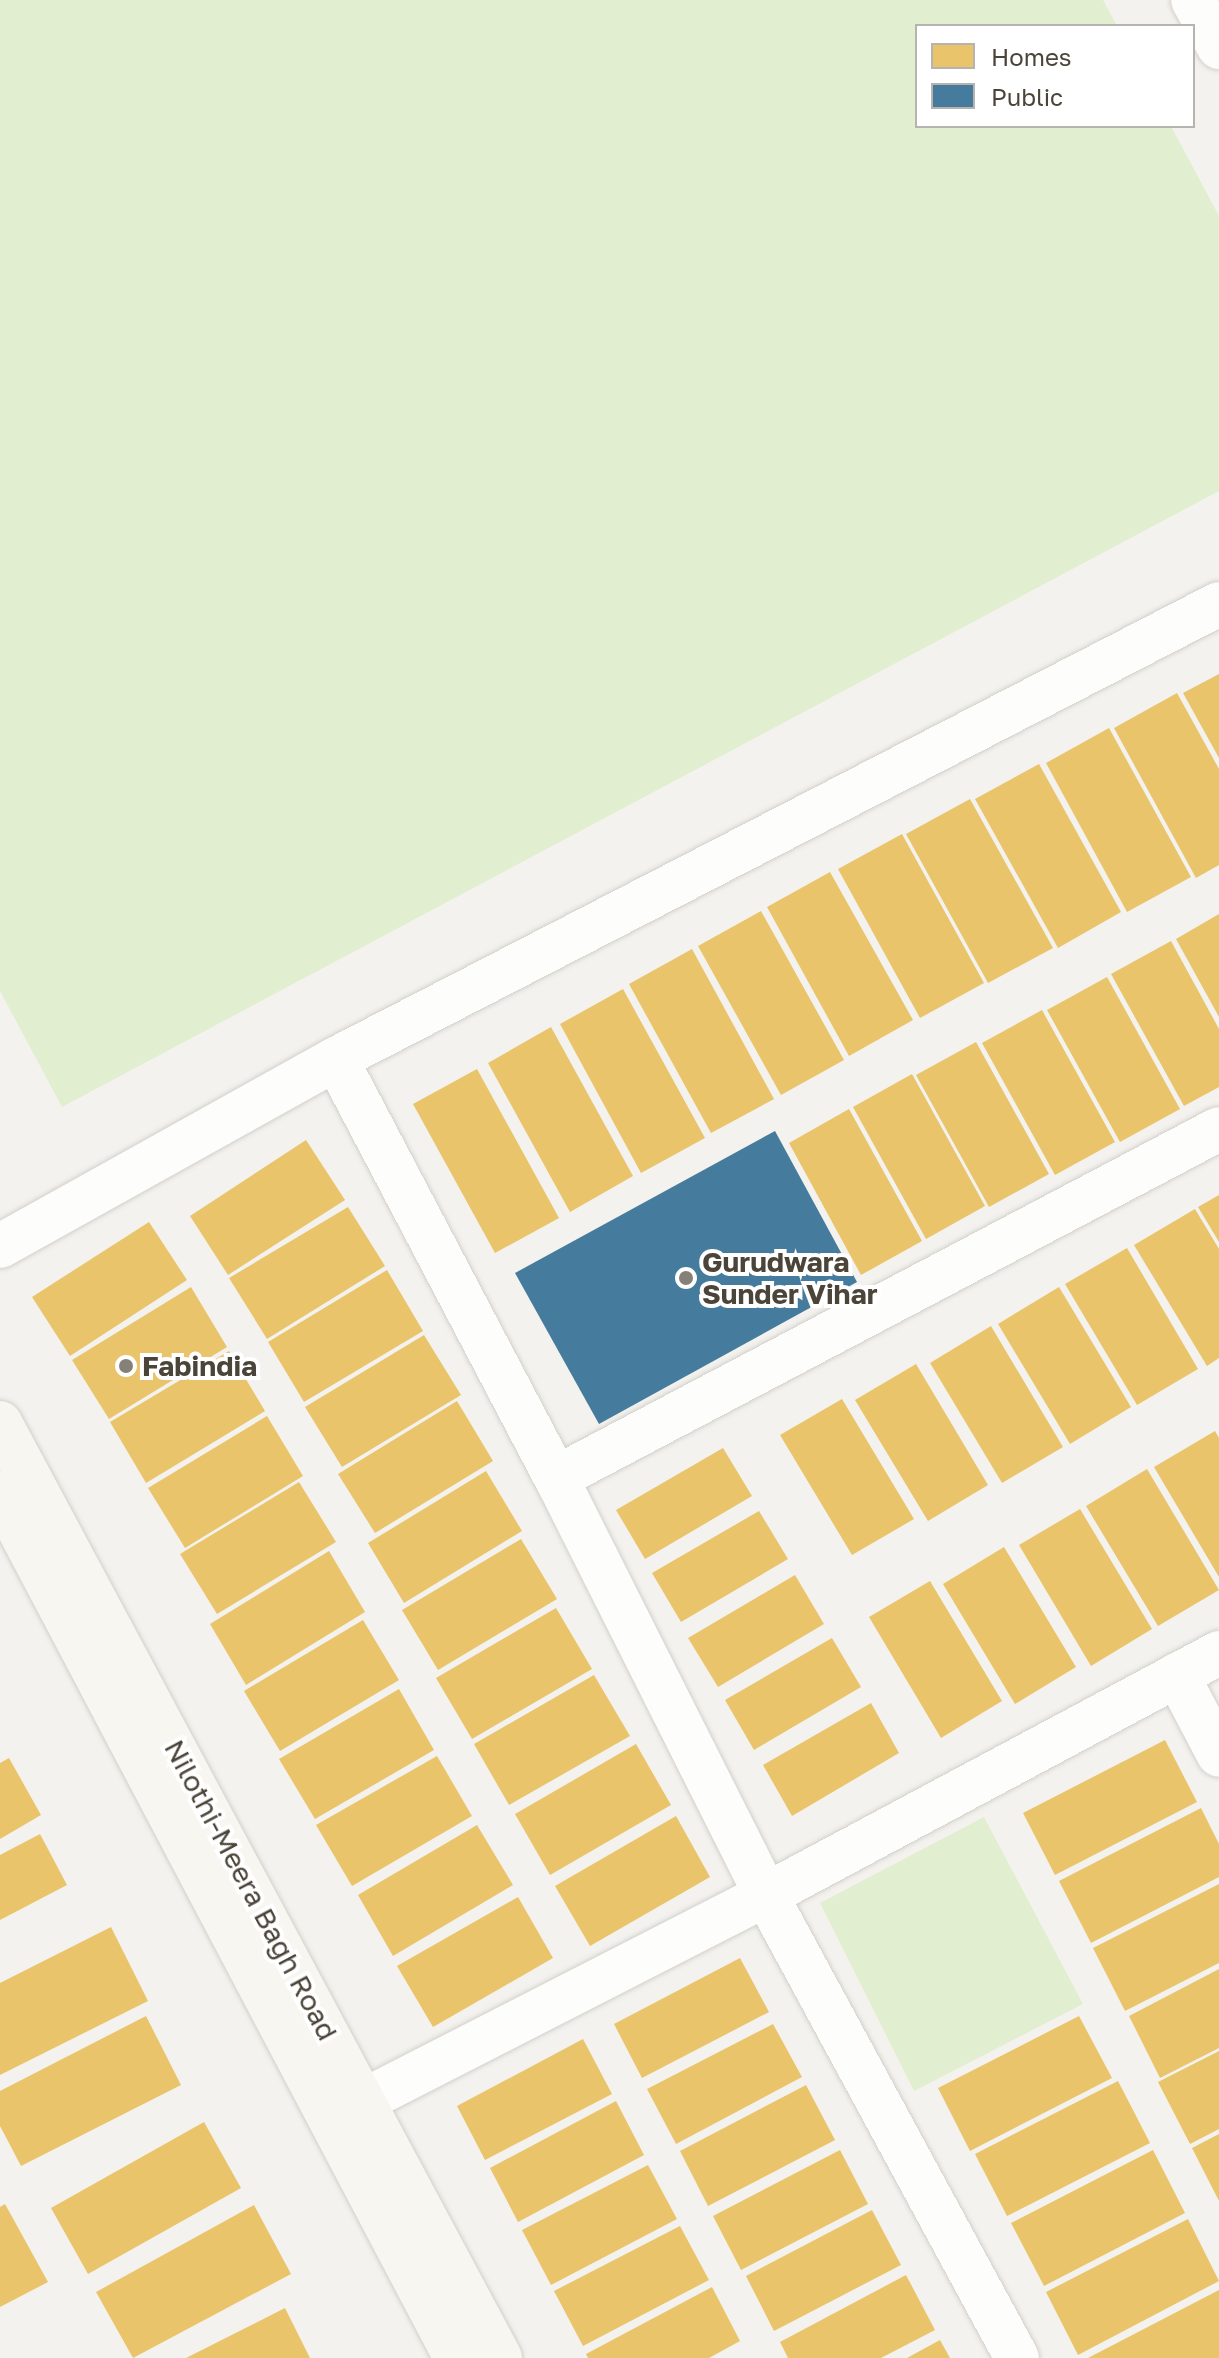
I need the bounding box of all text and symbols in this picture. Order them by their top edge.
legend [915,24,1195,128]
text: Homes [991,42,1072,71]
text: Public [991,82,1063,111]
place label: Gurudwara Sunder Vihar [702,1245,878,1311]
marker: Gurudwara Sunder Vihar [677,1269,695,1287]
place label: Fabindia [142,1349,257,1383]
marker: Fabindia [117,1357,135,1375]
street label: Nilothi-Meera Bagh Road [157,1734,345,2046]

